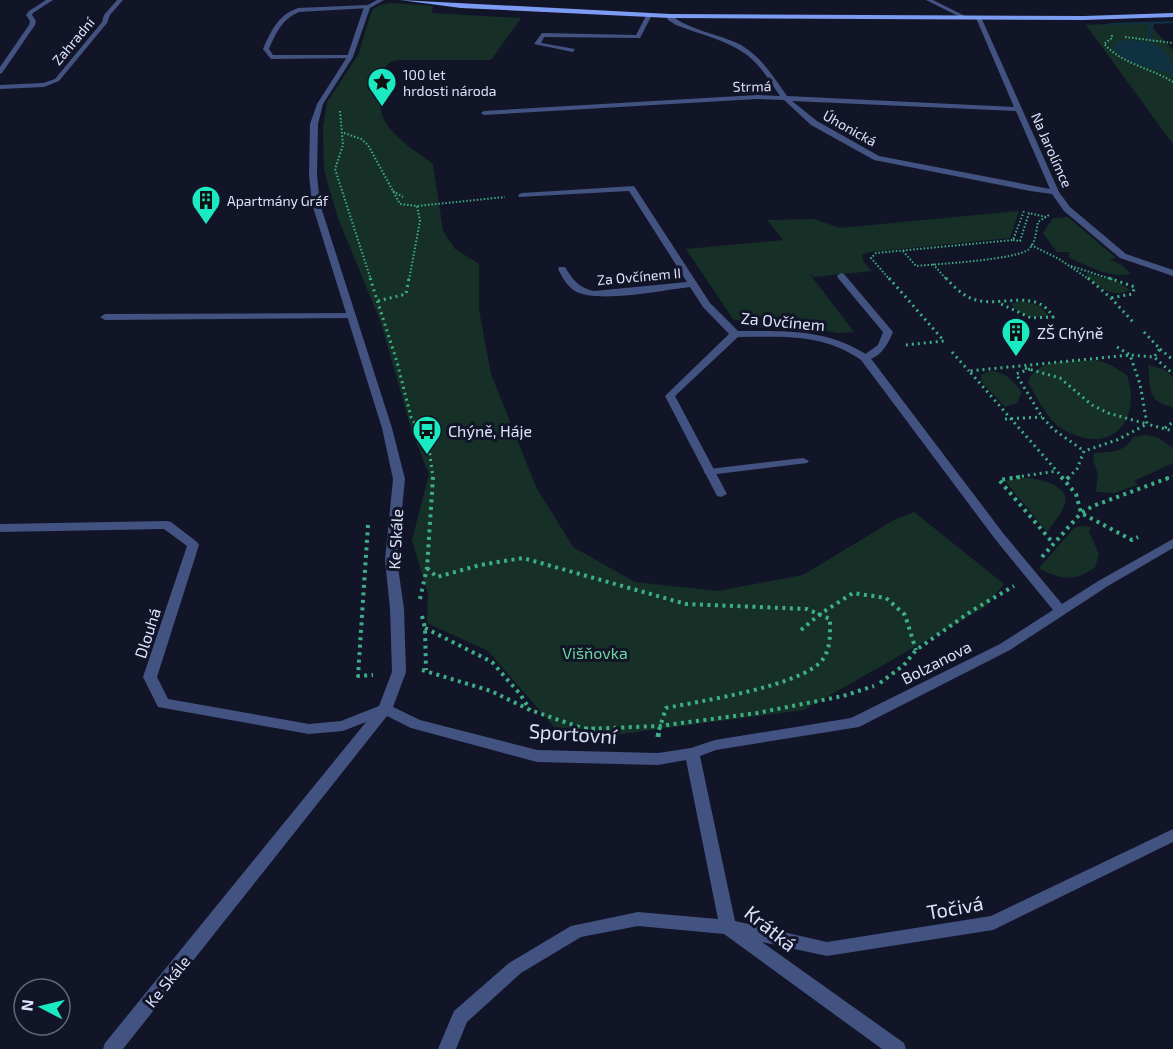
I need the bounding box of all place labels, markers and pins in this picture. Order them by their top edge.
place icon: 100 let hrdosti národa [366,66,398,108]
place label: 100 let hrdosti národa [403,66,497,99]
building icon: Apartmány Gráf [190,184,222,226]
place label: Apartmány Gráf [227,192,329,209]
building icon: ZŠ Chýně [1000,316,1032,358]
place label: ZŠ Chýně [1037,323,1103,342]
bus stop icon: Chýně, Háje [411,414,443,456]
place label: Chýně, Háje [448,421,532,441]

